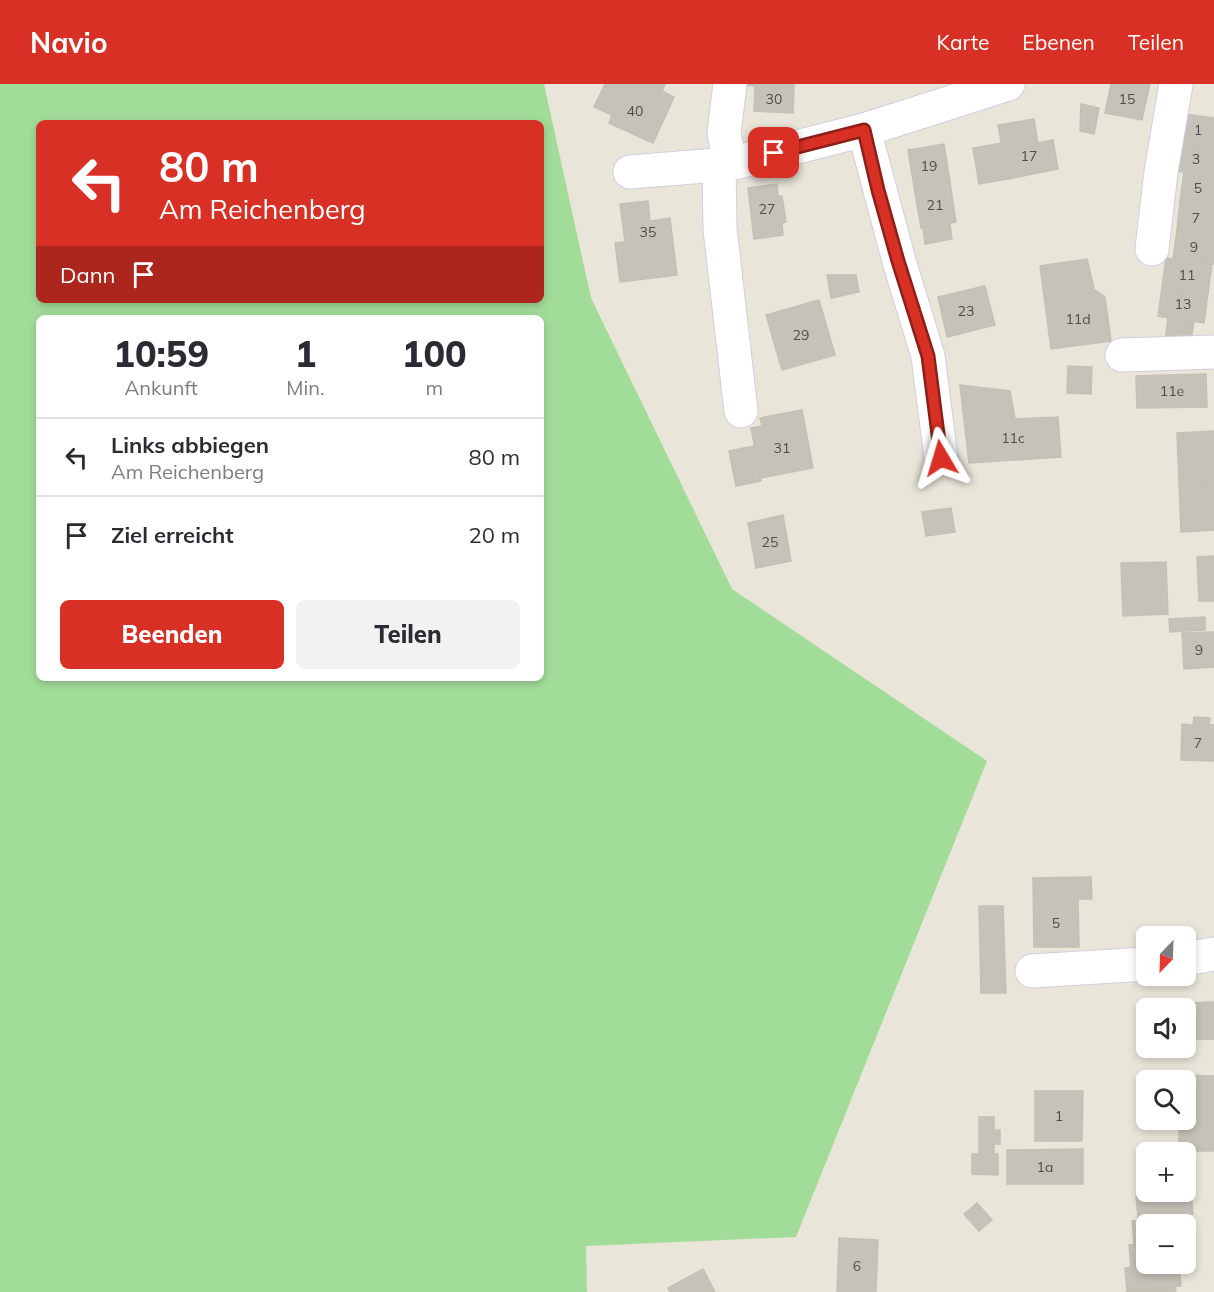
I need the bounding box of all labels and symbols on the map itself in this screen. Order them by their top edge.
house number: 30 [766,90,782,108]
house number: 15 [1119,90,1135,108]
house number: 40 [627,102,643,120]
house number: 1 [1194,121,1202,139]
pin [748,127,799,178]
house number: 17 [1021,147,1037,165]
house number: 3 [1192,150,1200,168]
house number: 19 [921,157,937,175]
house number: 5 [1194,179,1202,197]
house number: 21 [927,196,943,214]
house number: 27 [759,200,775,218]
house number: 7 [1192,209,1200,227]
house number: 35 [640,223,656,241]
house number: 9 [1190,238,1198,256]
house number: 11 [1179,266,1195,284]
house number: 13 [1175,295,1191,313]
house number: 23 [958,302,974,320]
house number: 11d [1065,310,1091,328]
house number: 29 [793,326,809,344]
house number: 11e [1160,382,1184,400]
position arrow [909,426,973,490]
house number: 11c [1001,429,1025,447]
house number: 31 [774,439,790,457]
house number: 25 [762,533,778,551]
house number: 9 [1195,641,1203,659]
house number: 7 [1194,734,1202,752]
house number: 5 [1052,914,1060,932]
north arrow [1136,926,1196,986]
house number: 1 [1055,1107,1063,1125]
house number: 1a [1037,1158,1053,1176]
house number: 6 [853,1257,861,1275]

